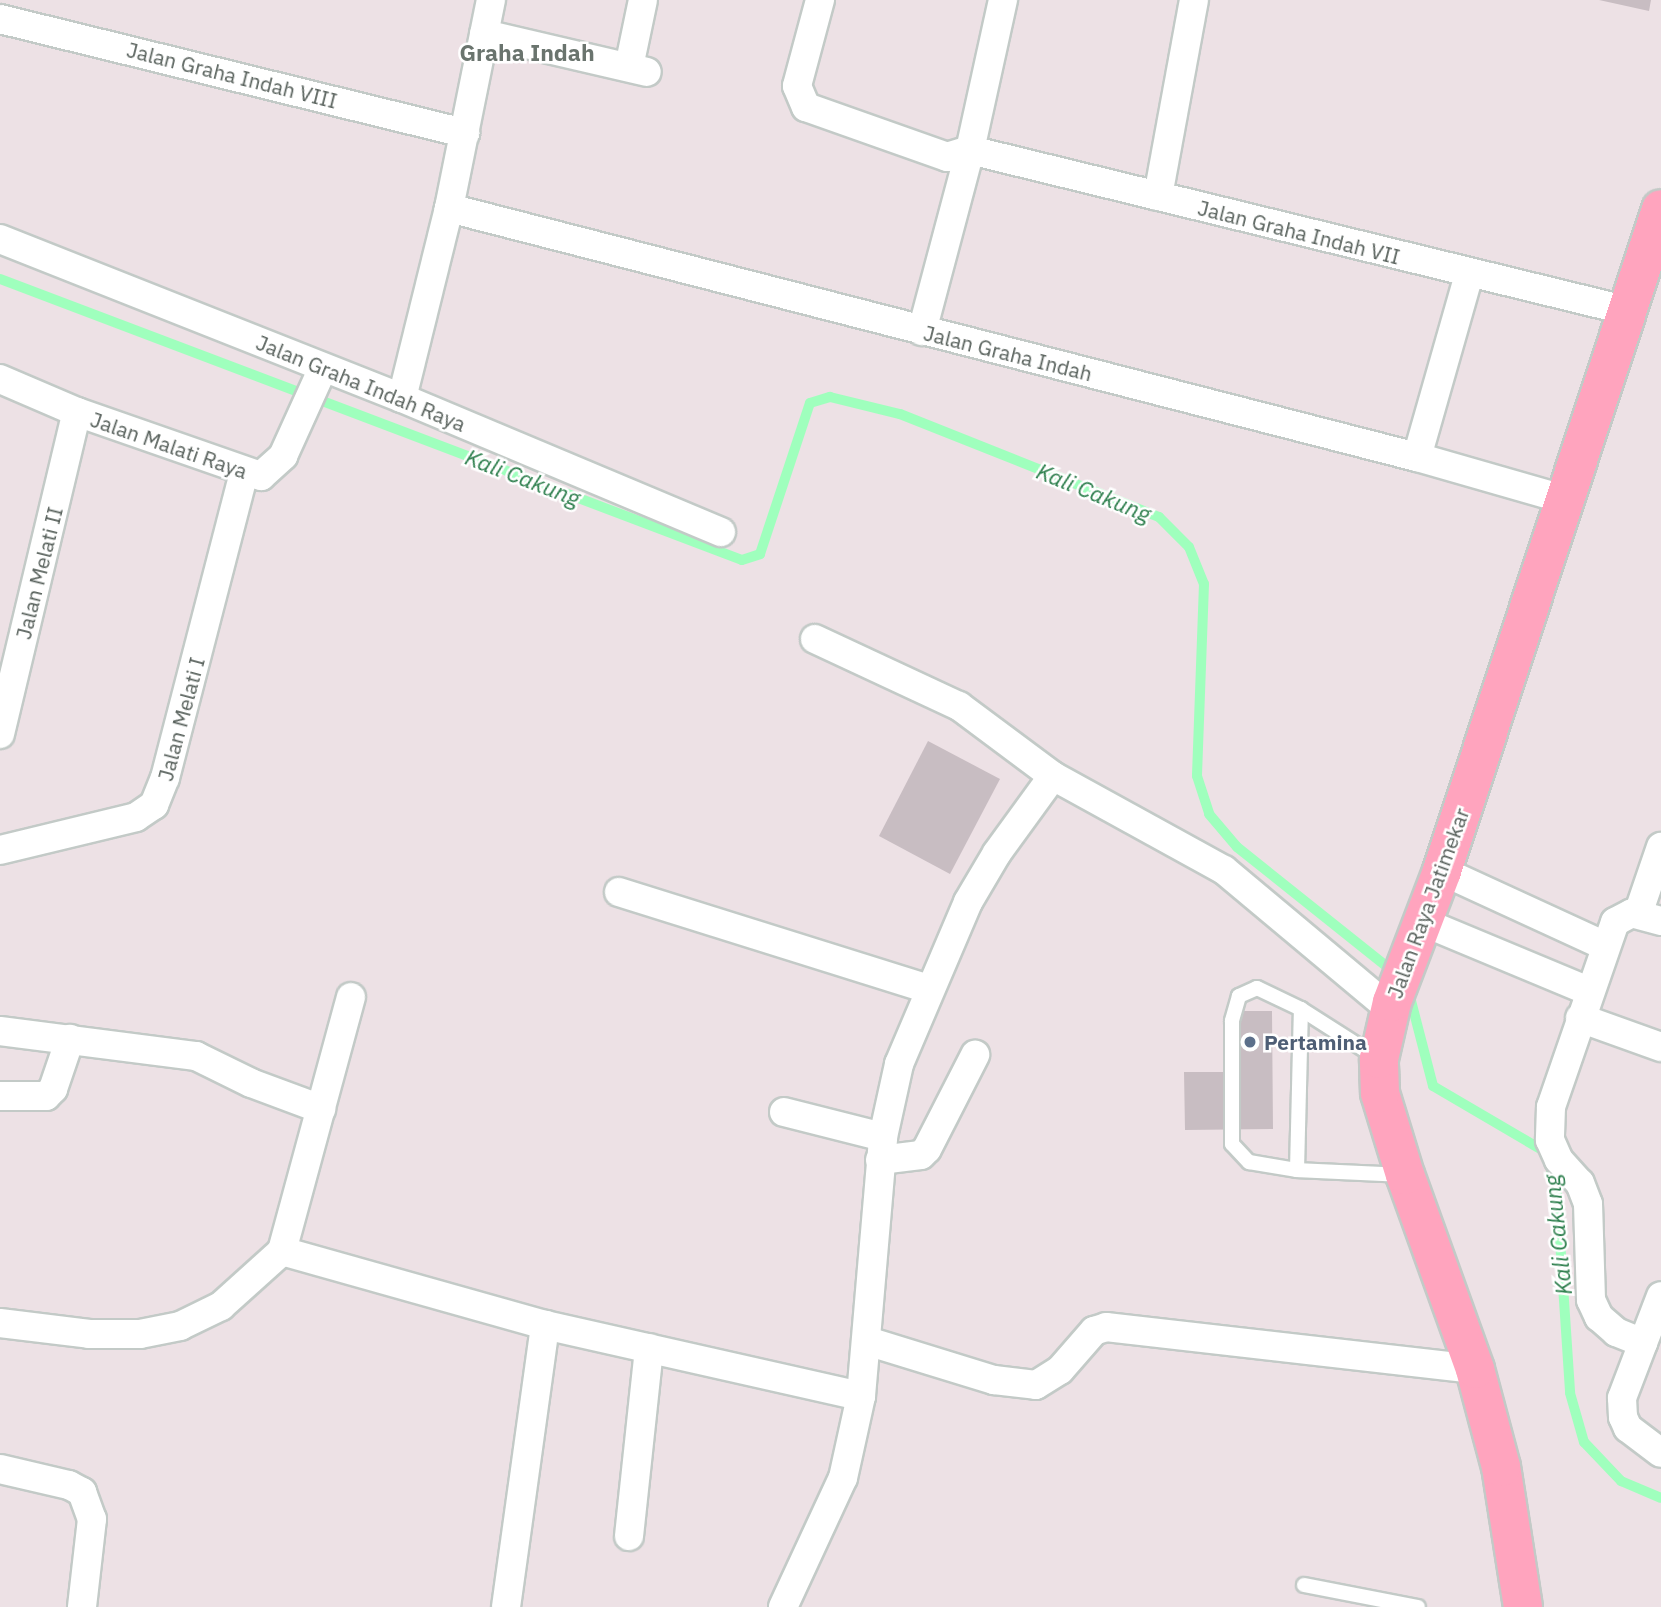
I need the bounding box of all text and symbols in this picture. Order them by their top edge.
street label: Jalan Graha Indah VIII [124,37,340,113]
district label: Graha Indah [459,38,595,66]
street label: Jalan Graha Indah VII [1195,195,1403,269]
street label: Jalan Graha Indah [921,320,1095,386]
street label: Jalan Graha Indah Raya [253,329,469,437]
street label: Jalan Malati Raya [87,406,251,484]
water label: Kali Cakung [462,442,584,512]
water label: Kali Cakung [1033,457,1155,527]
street label: Jalan Melati II [10,504,68,642]
street label: Jalan Melati I [152,654,210,784]
street label: Jalan Raya Jatimekar [1382,804,1474,1002]
place label: Pertamina [1264,1029,1367,1055]
marker: Pertamina [1242,1034,1258,1050]
water label: Kali Cakung [1537,1174,1577,1296]

